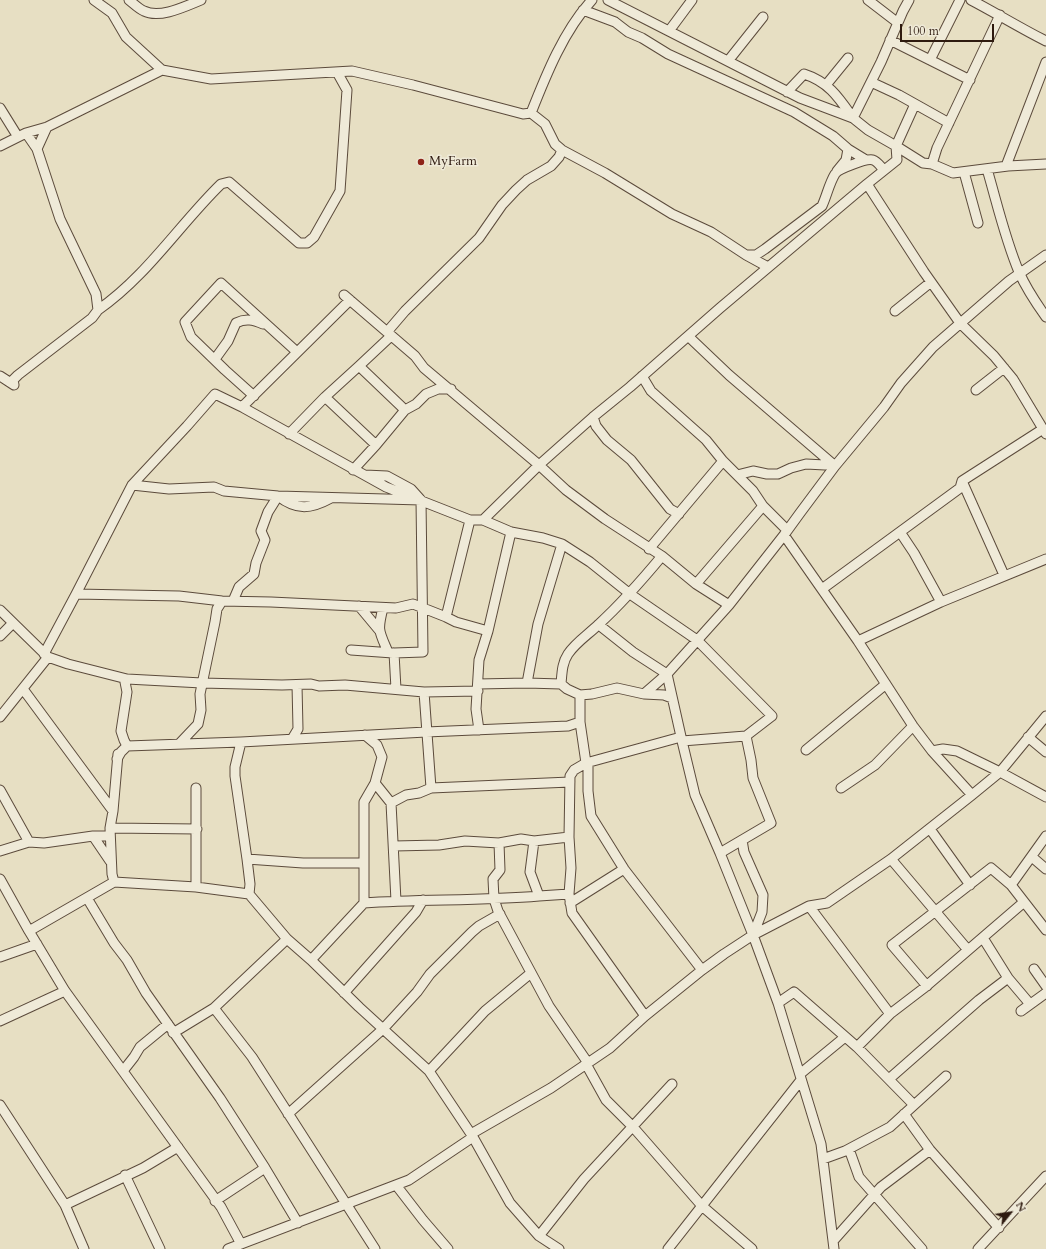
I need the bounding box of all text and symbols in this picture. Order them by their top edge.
scale bar [902,16,996,42]
text: 100 m [907,23,939,39]
place label: MyFarm [429,154,477,170]
marker: MyFarm [416,157,426,167]
north arrow [990,1193,1030,1233]
text: N [1012,1199,1030,1215]

